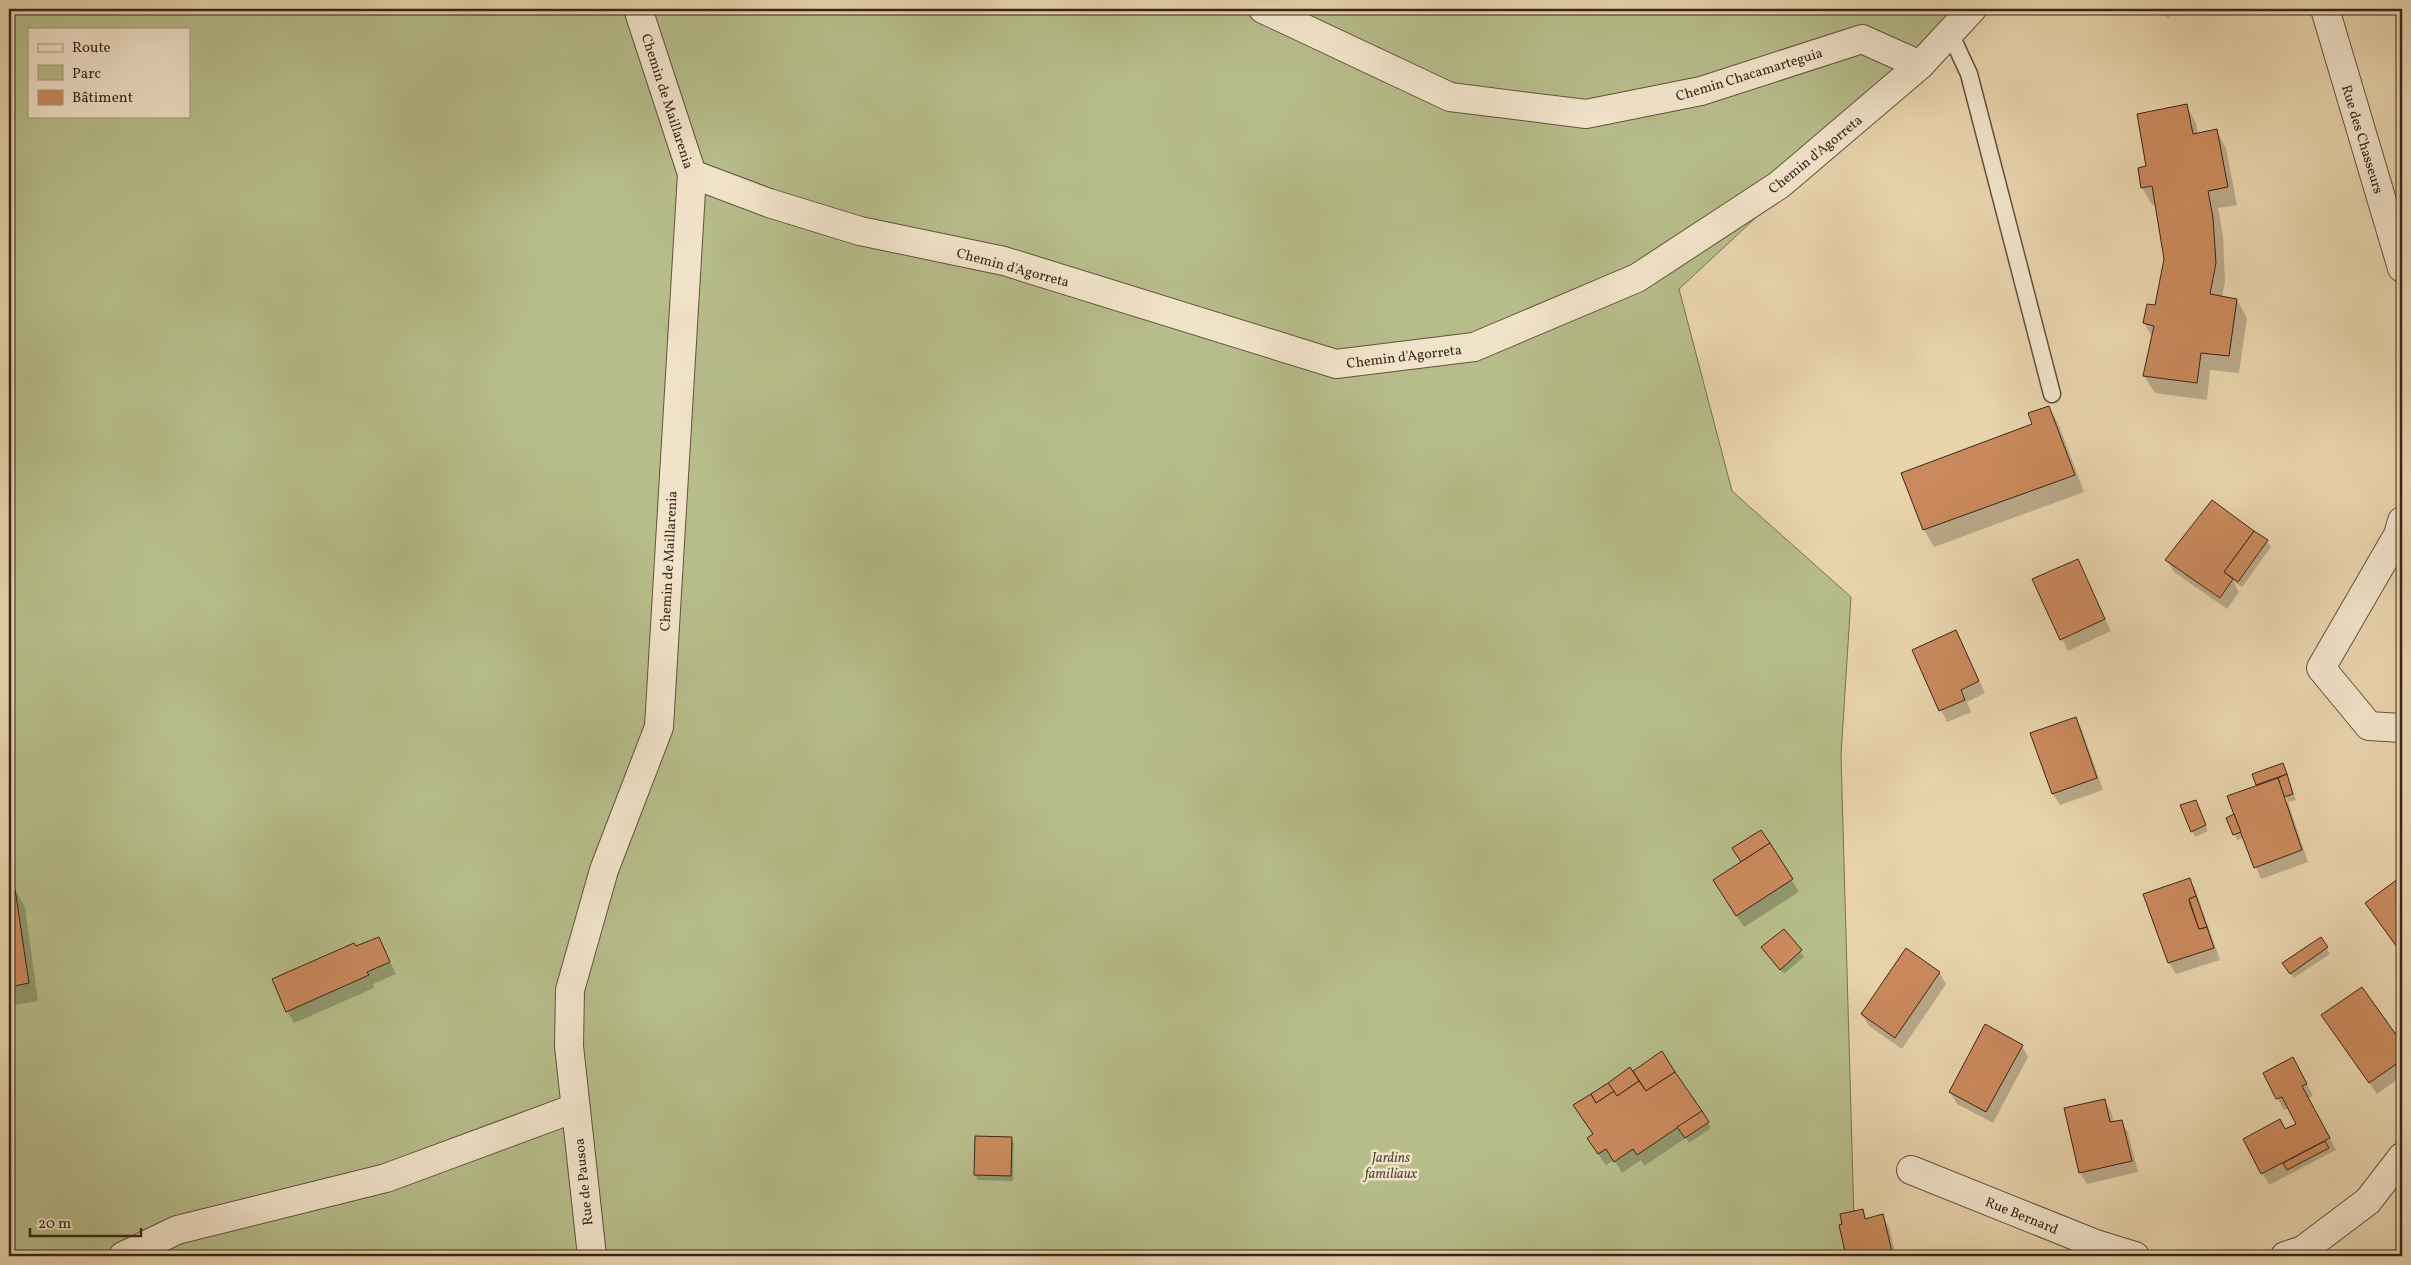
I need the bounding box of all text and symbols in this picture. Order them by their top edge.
legend [28,28,190,118]
street label: Chemin de Maillarenia [636,32,697,171]
text: Route [72,38,111,59]
street label: Chemin Chacamarteguia [1674,44,1825,107]
text: Parc [72,64,101,85]
street label: Rue des Chasseurs [2336,83,2387,196]
text: Bâtiment [72,88,133,109]
street label: Chemin d'Agorreta [1765,111,1867,199]
street label: Chemin d'Agorreta [954,244,1071,293]
street label: Chemin d'Agorreta [1346,341,1463,374]
street label: Chemin de Maillarenia [656,490,683,632]
street label: Rue de Pausoa [570,1137,599,1226]
park label: Jardins familiaux [1362,1149,1418,1184]
street label: Rue Bernard [1982,1193,2061,1240]
scale bar [30,1205,141,1237]
text: 20 m [38,1214,71,1235]

